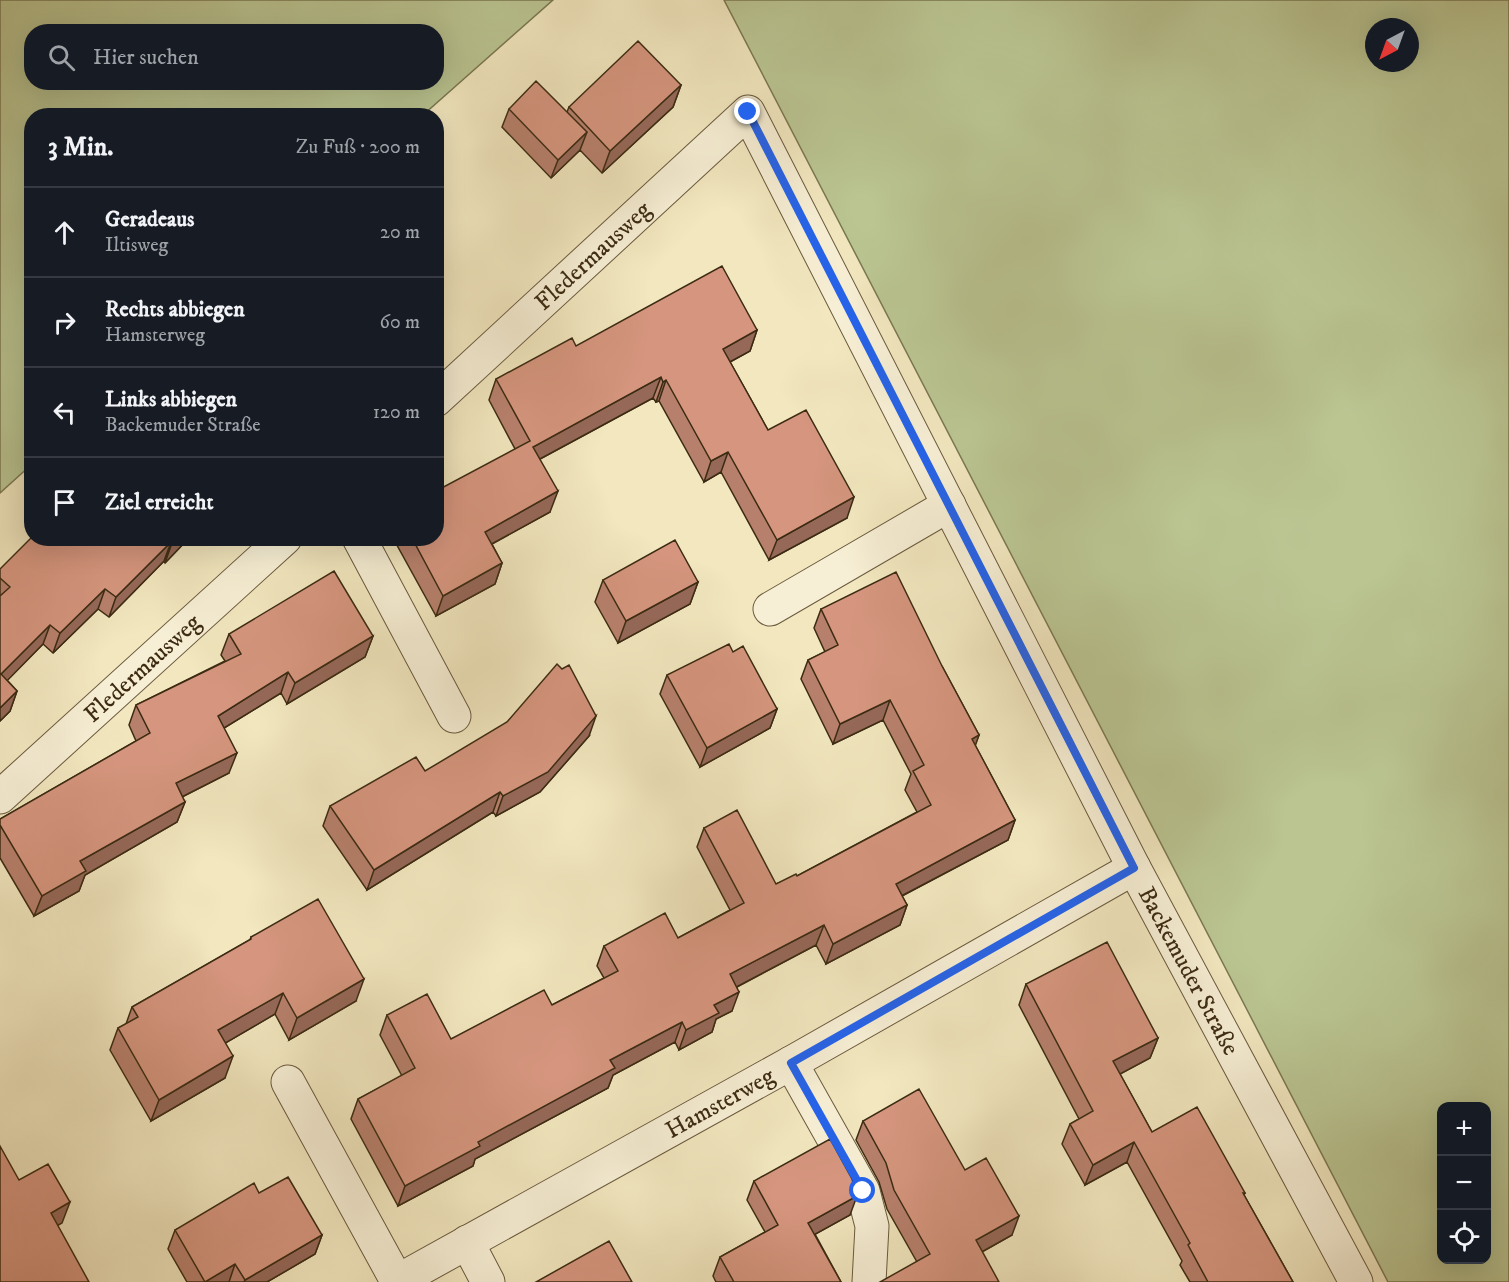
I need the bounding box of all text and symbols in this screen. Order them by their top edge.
north arrow [1365,18,1419,72]
search box [24,24,444,90]
icon: search [45,41,78,74]
text: Hier suchen [93,44,199,71]
route end [734,98,760,124]
text: 3 Min. [48,131,113,164]
text: Zu Fuß · 200 m [296,135,420,160]
street label: Fledermausweg [529,195,658,317]
text: Geradeaus [105,206,194,233]
icon: ahead [48,216,81,249]
text: 20 m [380,220,420,245]
text: Iltisweg [105,233,168,258]
text: Rechts abbiegen [105,296,245,323]
icon: right [48,306,81,339]
text: 60 m [380,310,420,335]
text: Hamsterweg [105,323,205,348]
text: Links abbiegen [105,386,237,413]
icon: left [48,396,81,429]
text: 120 m [373,400,420,425]
text: Backemuder Straße [105,413,261,438]
icon: arrive [48,486,81,519]
text: Ziel erreicht [105,489,213,516]
street label: Fledermausweg [78,608,208,729]
street label: Backemuder Straße [1131,882,1246,1061]
street label: Hamsterweg [660,1061,780,1146]
map controls [1437,1102,1491,1264]
button: + [1437,1102,1491,1156]
button: − [1437,1156,1491,1210]
route start [849,1177,875,1203]
button: locate [1437,1210,1491,1264]

